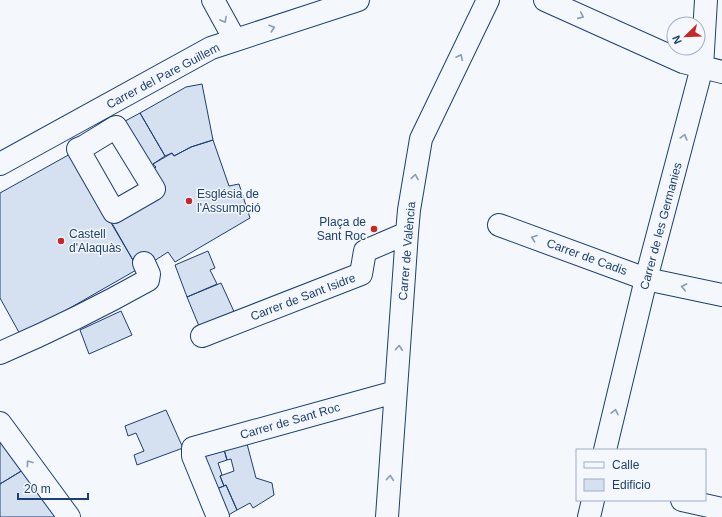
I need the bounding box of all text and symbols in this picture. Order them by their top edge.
one-way arrow [576,11,584,19]
one-way arrow [219,16,226,23]
north arrow [666,16,706,56]
one-way arrow [268,24,275,33]
text: N [670,34,684,46]
street label: Carrer del Pare Guillem [104,40,222,112]
one-way arrow [455,53,463,61]
one-way arrow [679,133,688,140]
street label: Carrer de les Germanies [637,161,685,291]
one-way arrow [410,174,419,180]
place label: Església de l'Assumpció [197,187,261,215]
marker: Església de l'Assumpció [184,196,194,206]
street label: Carrer de València [396,201,418,301]
place label: Plaça de Sant Roc [317,215,366,243]
marker: Plaça de Sant Roc [369,224,379,234]
place label: Castell d'Alaquàs [69,227,121,255]
one-way arrow [530,234,537,243]
marker: Castell d'Alaquàs [56,236,66,246]
street label: Carrer de Cadis [545,236,629,278]
street label: Carrer de Sant Isidre [248,270,358,323]
one-way arrow [681,283,687,291]
one-way arrow [394,345,403,351]
street label: Carrer de Sant Roc [238,400,342,442]
one-way arrow [610,409,618,415]
legend [576,449,706,501]
text: Calle [612,458,640,472]
one-way arrow [27,460,34,467]
scale bar [18,475,88,501]
one-way arrow [385,475,394,481]
text: Edificio [612,478,651,492]
text: 20 m [24,482,51,496]

